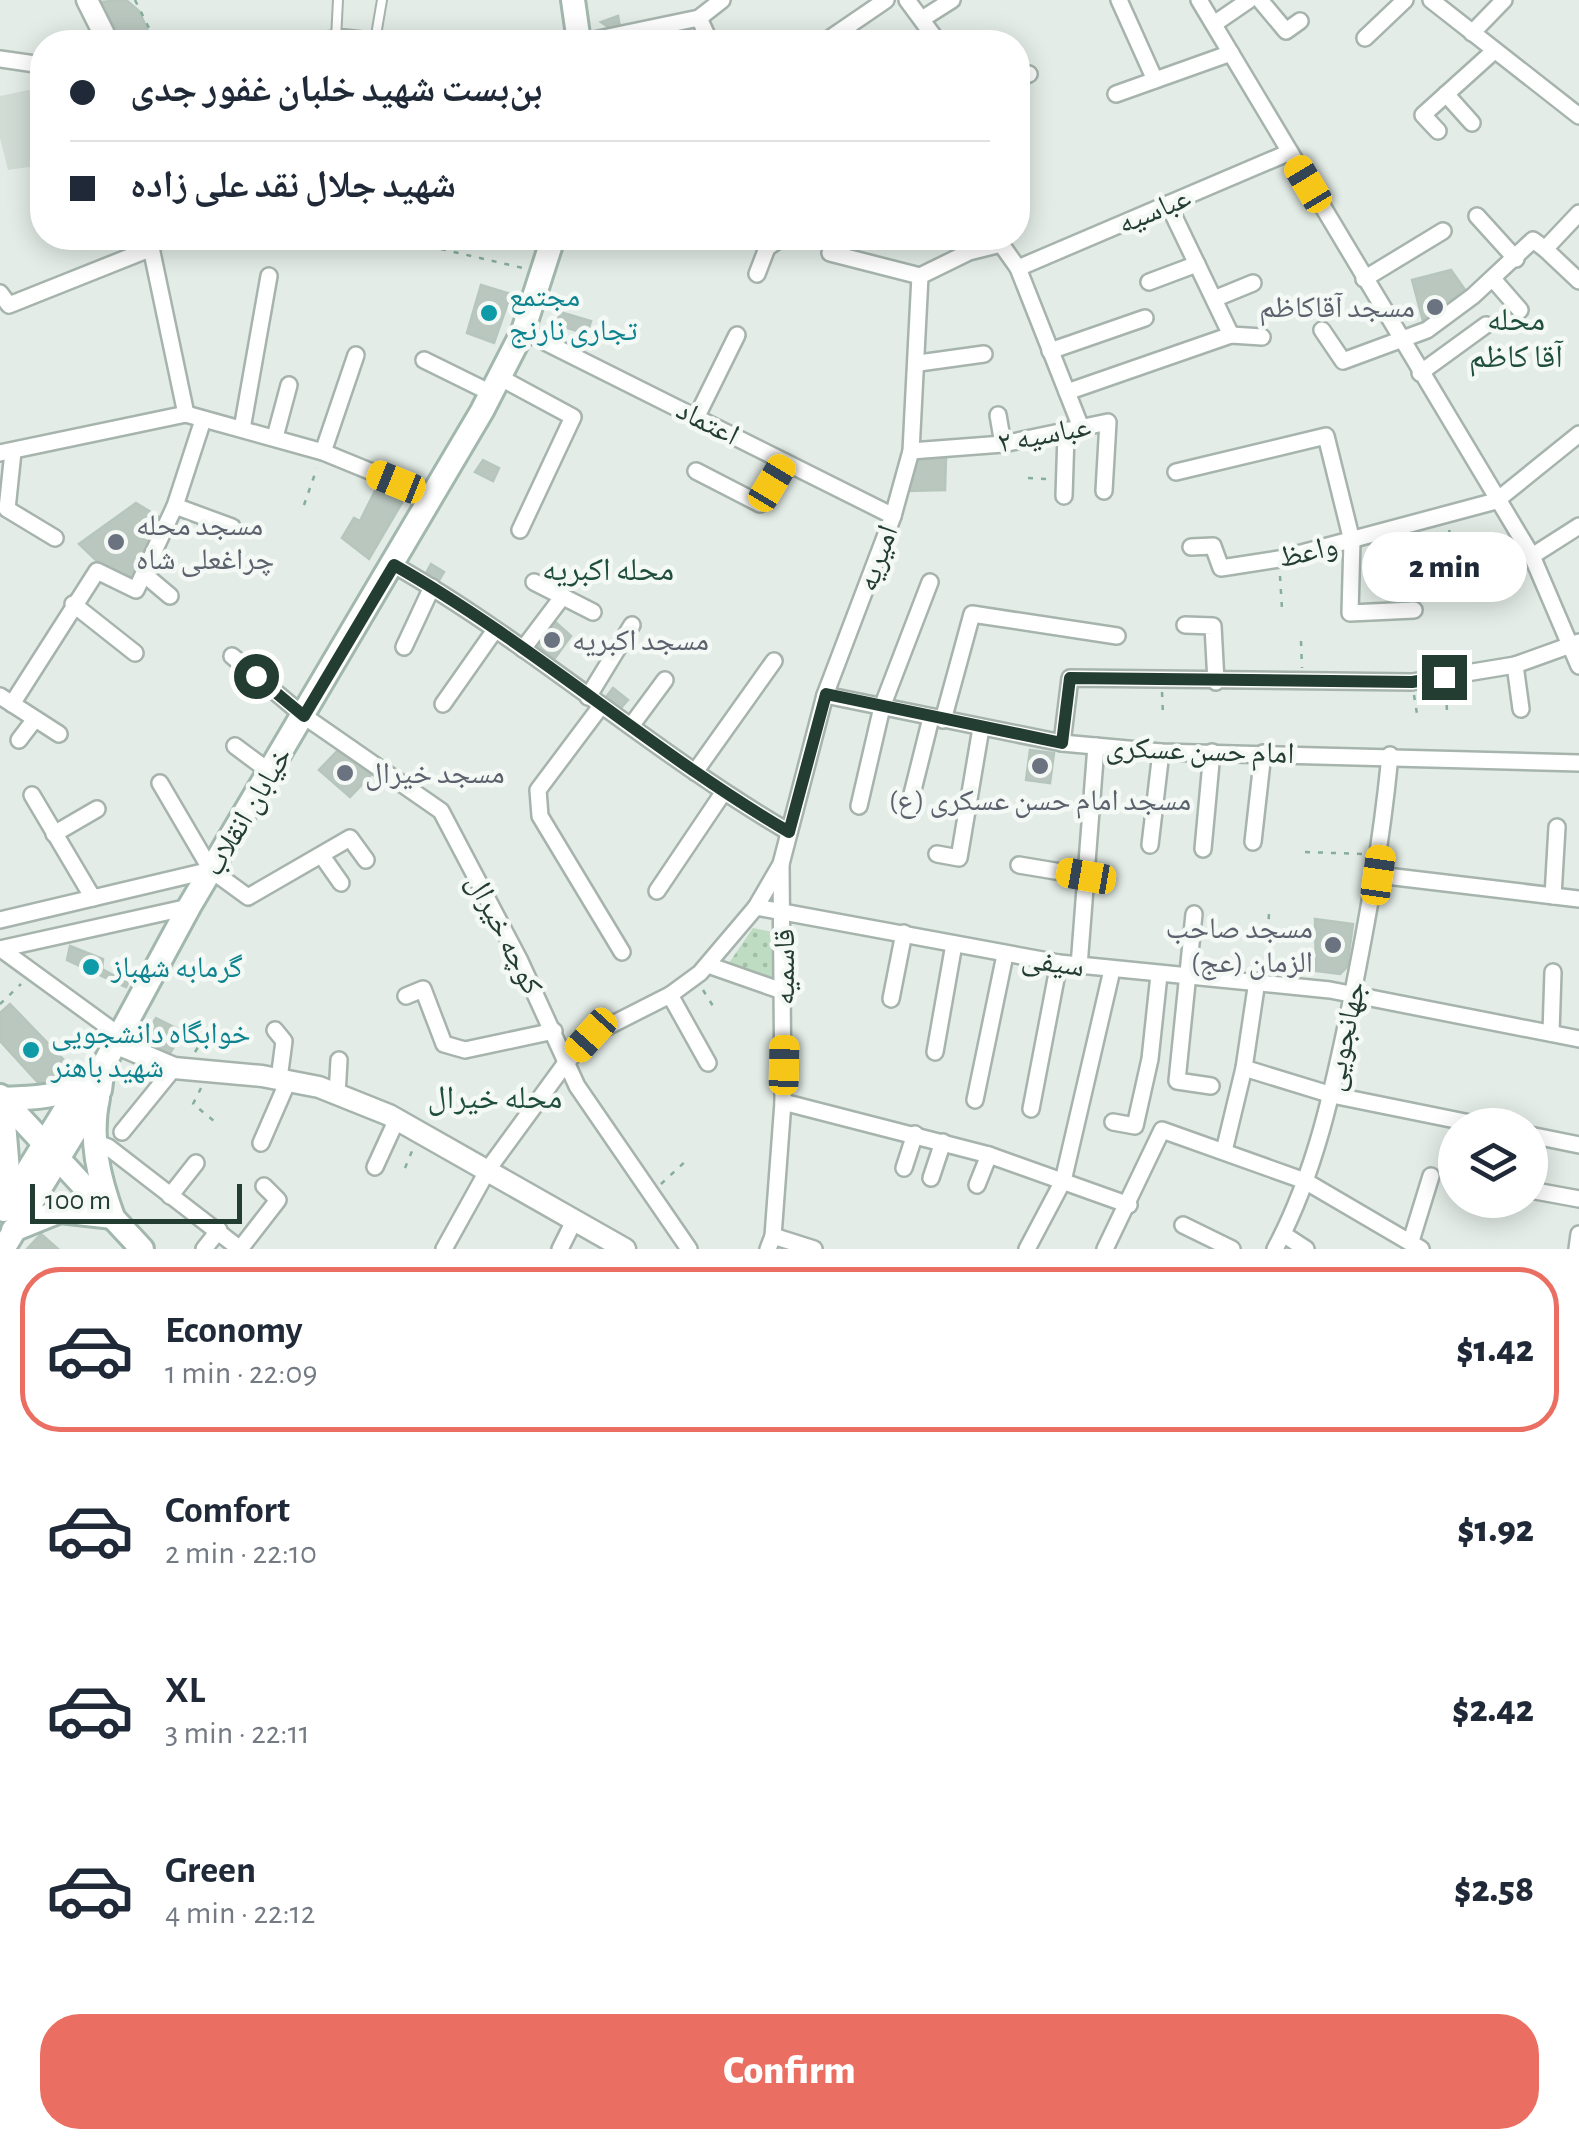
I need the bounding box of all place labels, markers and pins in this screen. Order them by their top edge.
place label: مجتمع تجاری نارنج [509,282,638,349]
place label: مسجد آقاکاظم [1259,292,1415,327]
marker: مسجد آقاکاظم [1424,296,1446,318]
marker: مجتمع تجاری نارنج [478,302,500,324]
place label: مسجد محله چراغعلی شاه [136,511,274,577]
marker: مسجد محله چراغعلی شاه [105,531,127,553]
place label: مسجد اکبریه [572,626,709,657]
marker: مسجد اکبریه [541,629,563,651]
marker: مسجد امام حسن عسکری (ع) [1029,755,1051,777]
place label: مسجد خیرال [365,759,505,791]
marker: مسجد خیرال [334,762,356,784]
place label: مسجد امام حسن عسکری (ع) [889,786,1191,819]
place label: مسجد صاحب الزمان (عج) [1166,914,1313,981]
marker: مسجد صاحب الزمان (عج) [1322,934,1344,956]
place label: گرمابه شهباز [110,953,243,984]
marker: گرمابه شهباز [80,956,102,978]
place label: خوابگاه دانشجویی شهید باهنر [50,1019,251,1084]
marker: خوابگاه دانشجویی شهید باهنر [20,1039,42,1061]

